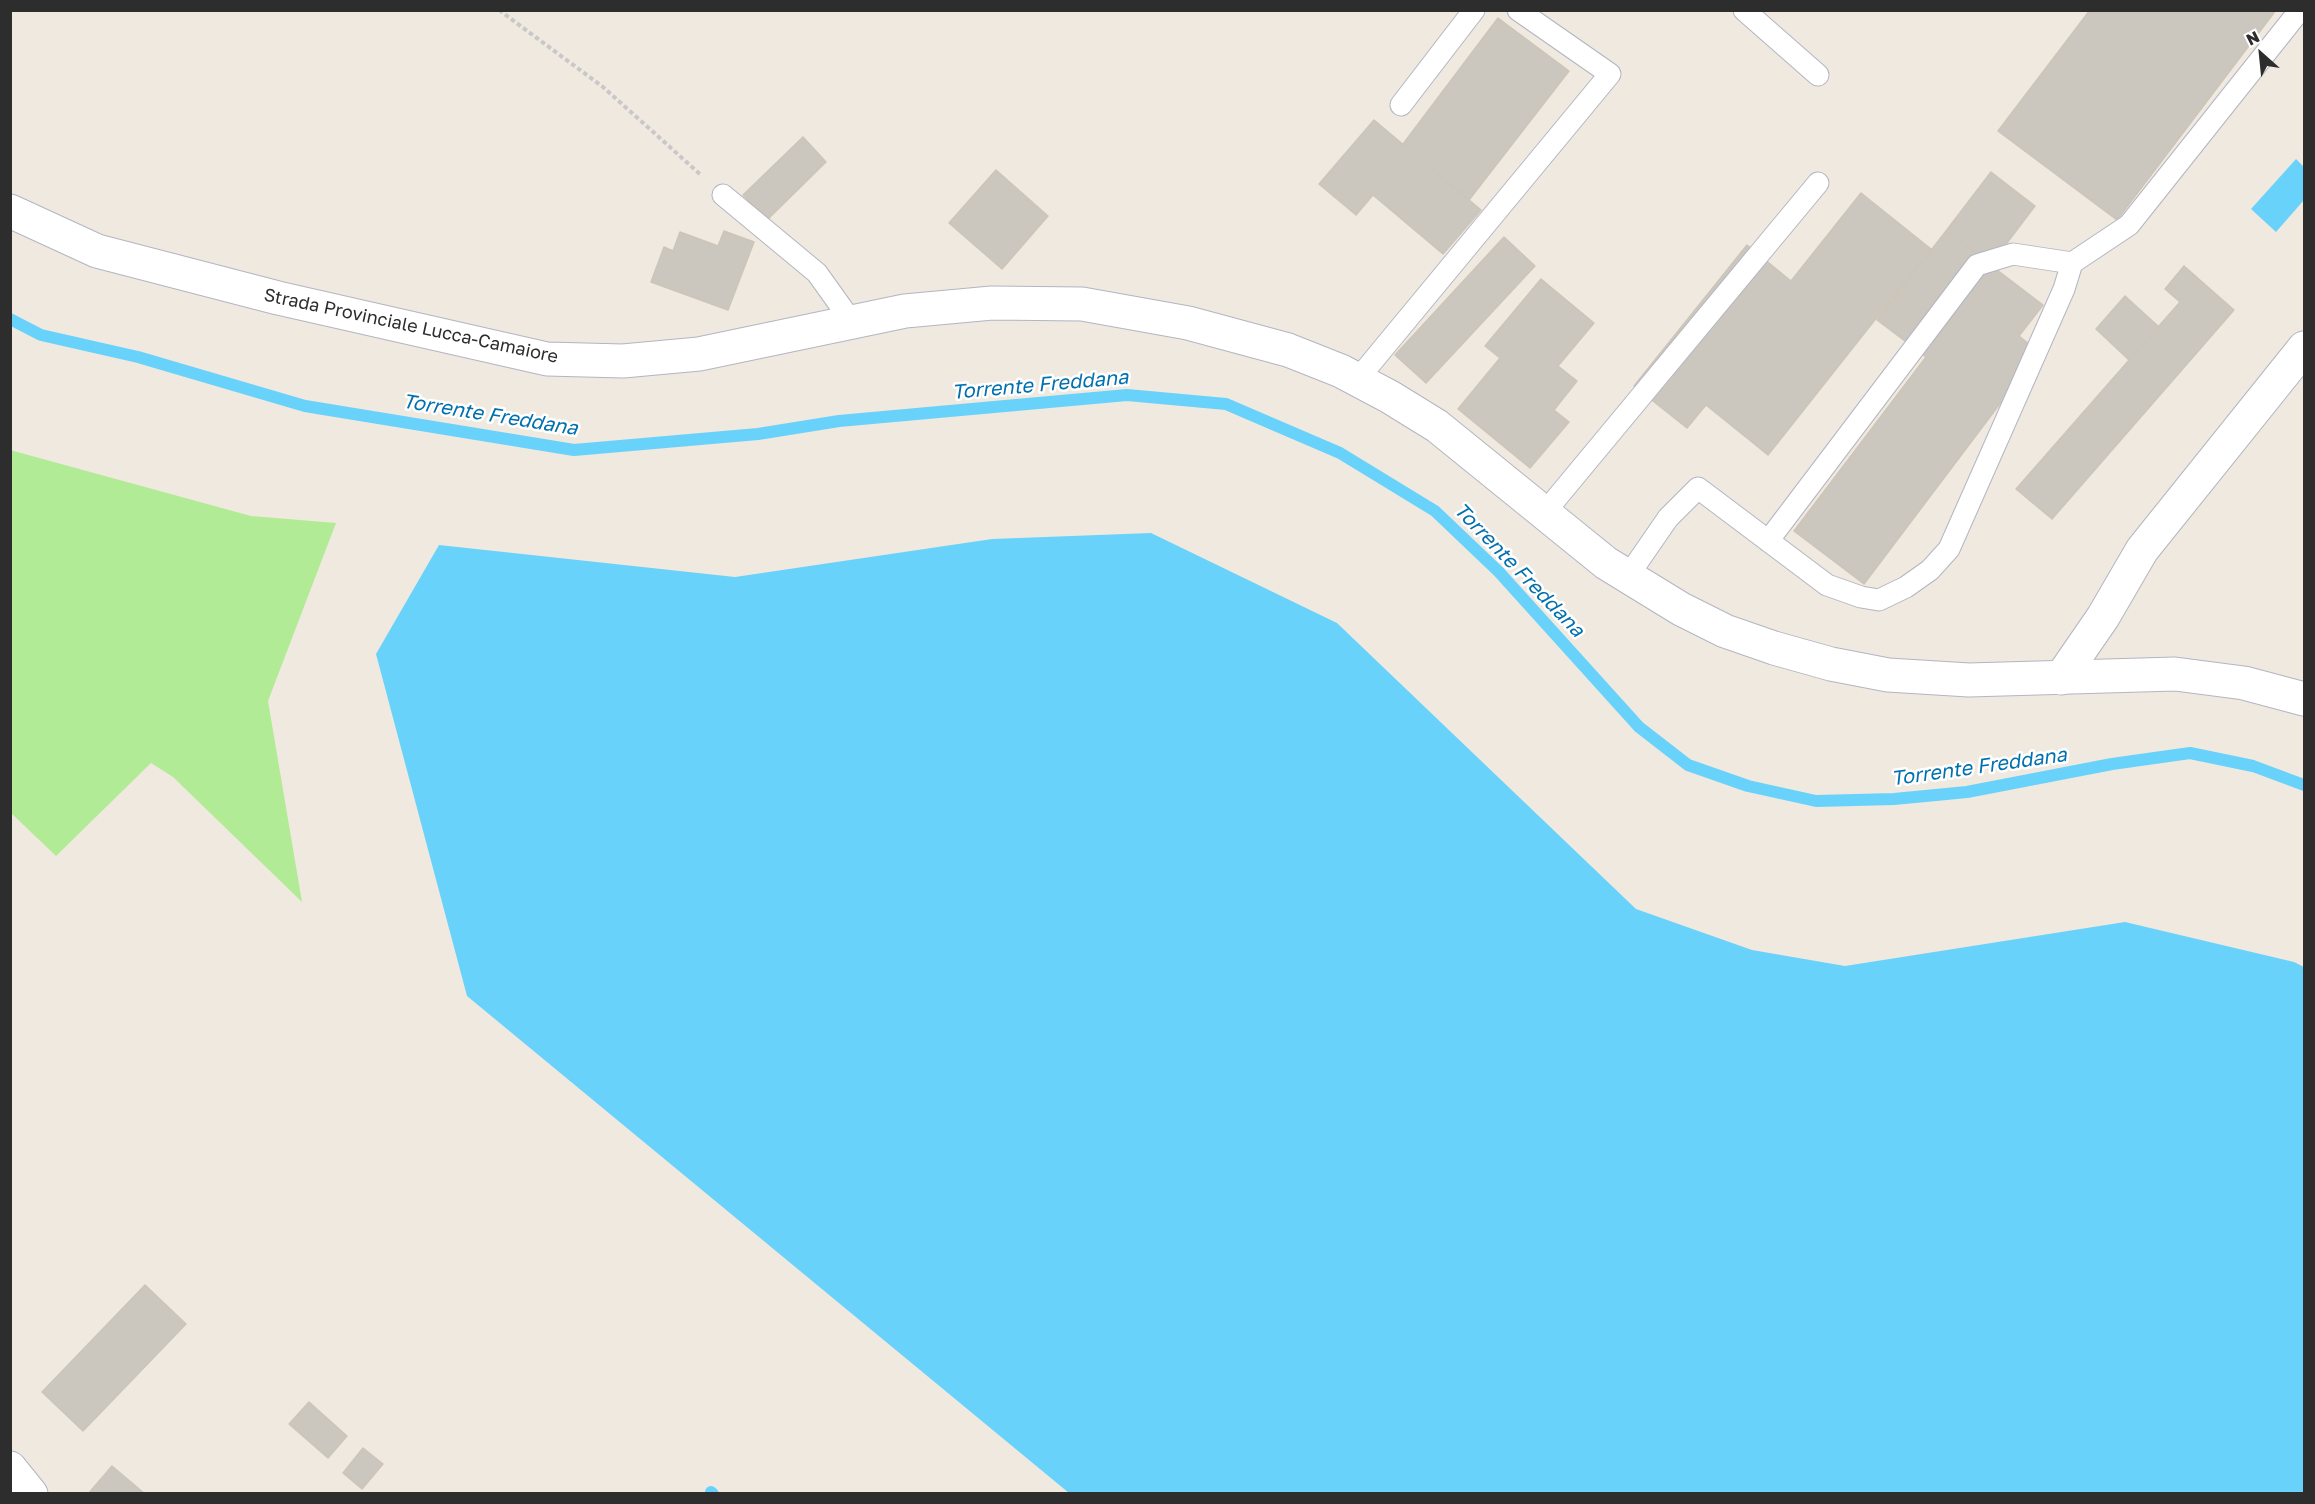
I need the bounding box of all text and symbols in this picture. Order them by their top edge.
north arrow [2231,24,2291,84]
text: N [2243,26,2263,50]
street label: Strada Provinciale Lucca-Camaiore [262,284,560,368]
water label: Torrente Freddana [951,365,1129,405]
water label: Torrente Freddana [401,389,579,441]
water label: Torrente Freddana [1449,498,1589,642]
water label: Torrente Freddana [1890,743,2068,791]

